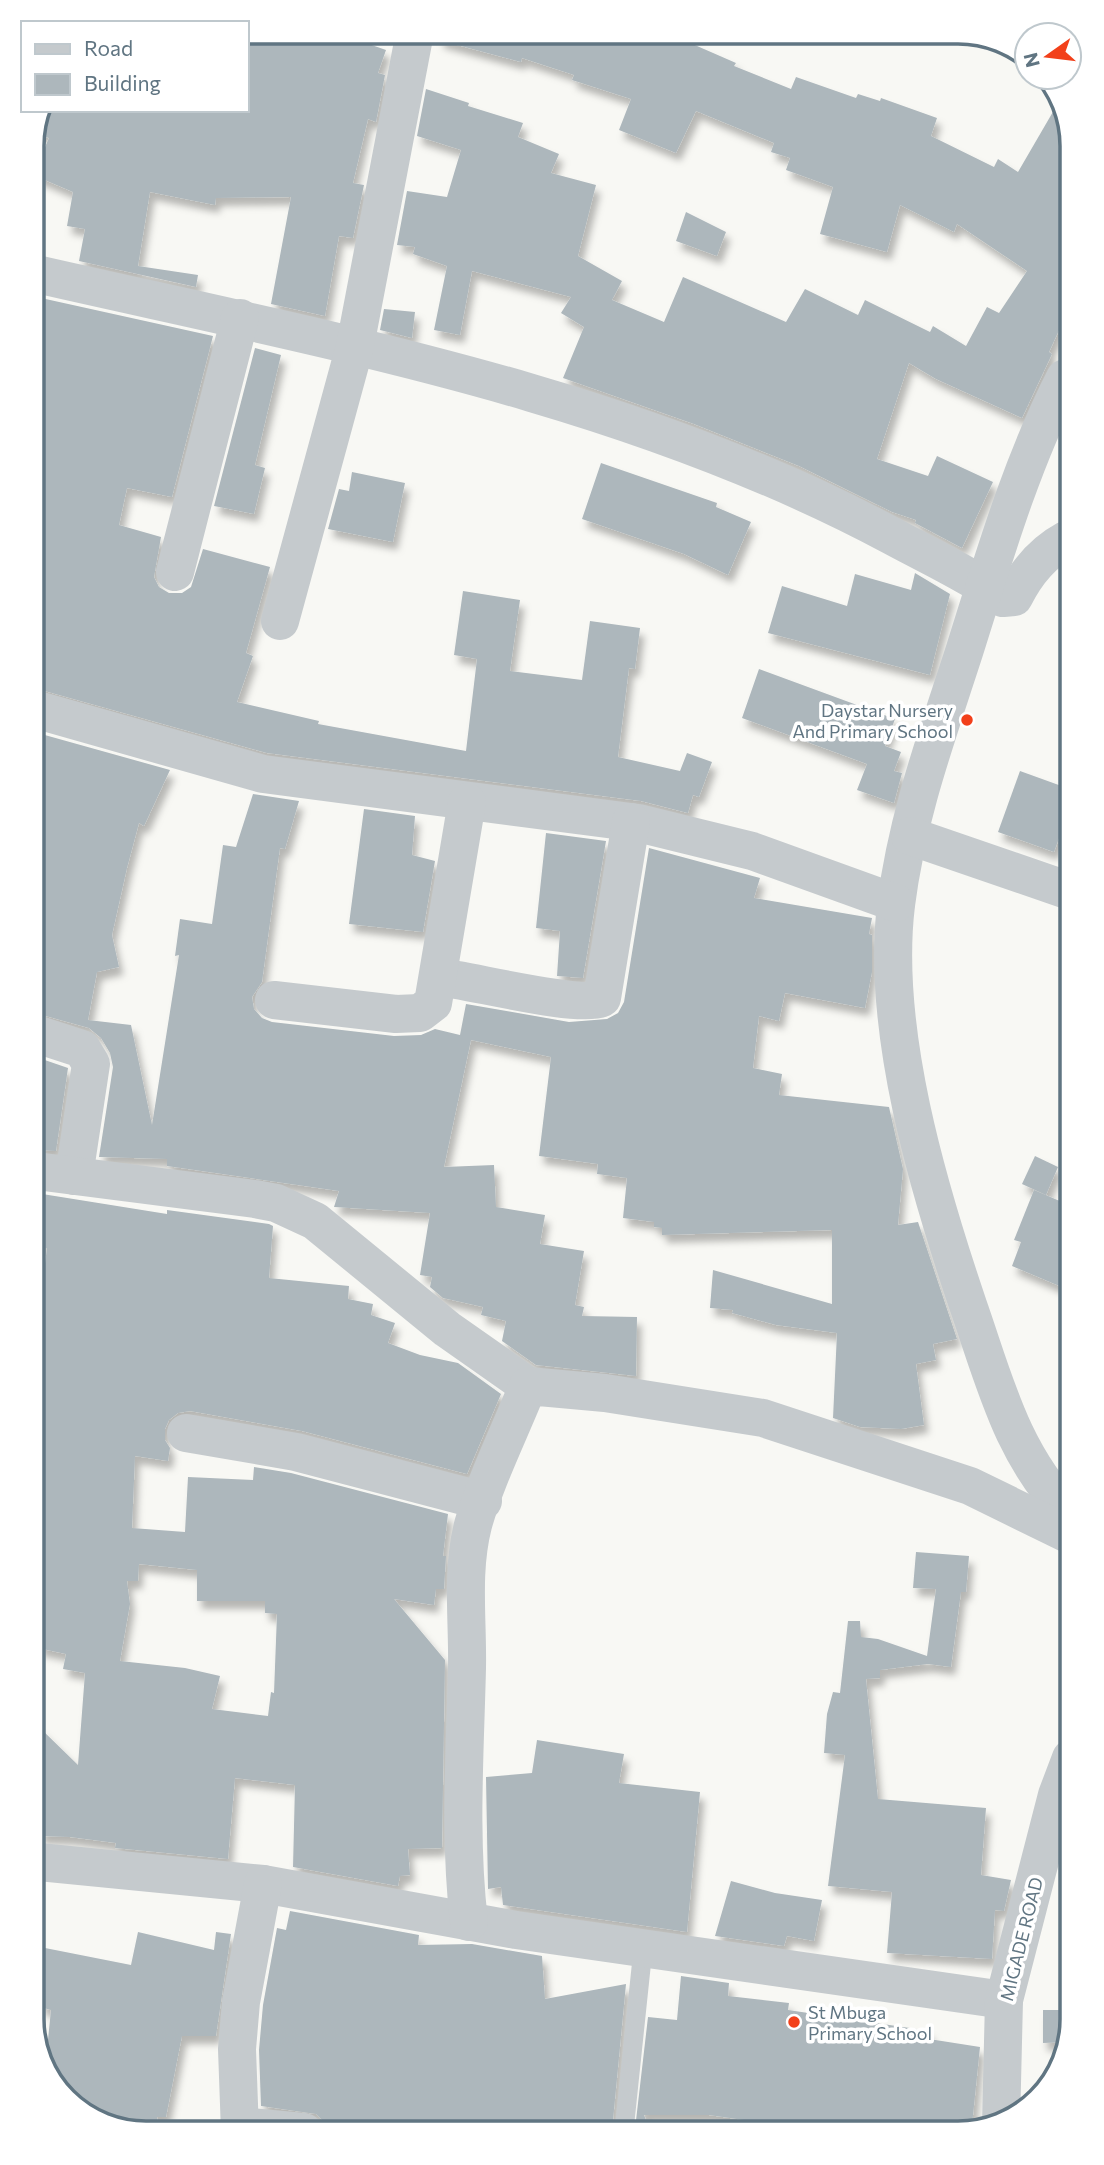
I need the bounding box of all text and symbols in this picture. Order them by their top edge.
legend [21,21,248,112]
north arrow [1013,21,1083,91]
text: Road [84,35,133,60]
text: N [1018,51,1044,70]
text: Building [84,70,161,95]
place label: Daystar Nursery And Primary School [792,699,953,742]
marker: Daystar Nursery And Primary School [959,712,975,728]
street label: MIGADE ROAD [995,1875,1047,2003]
place label: St Mbuga Primary School [808,2001,932,2044]
marker: St Mbuga Primary School [786,2014,802,2030]

